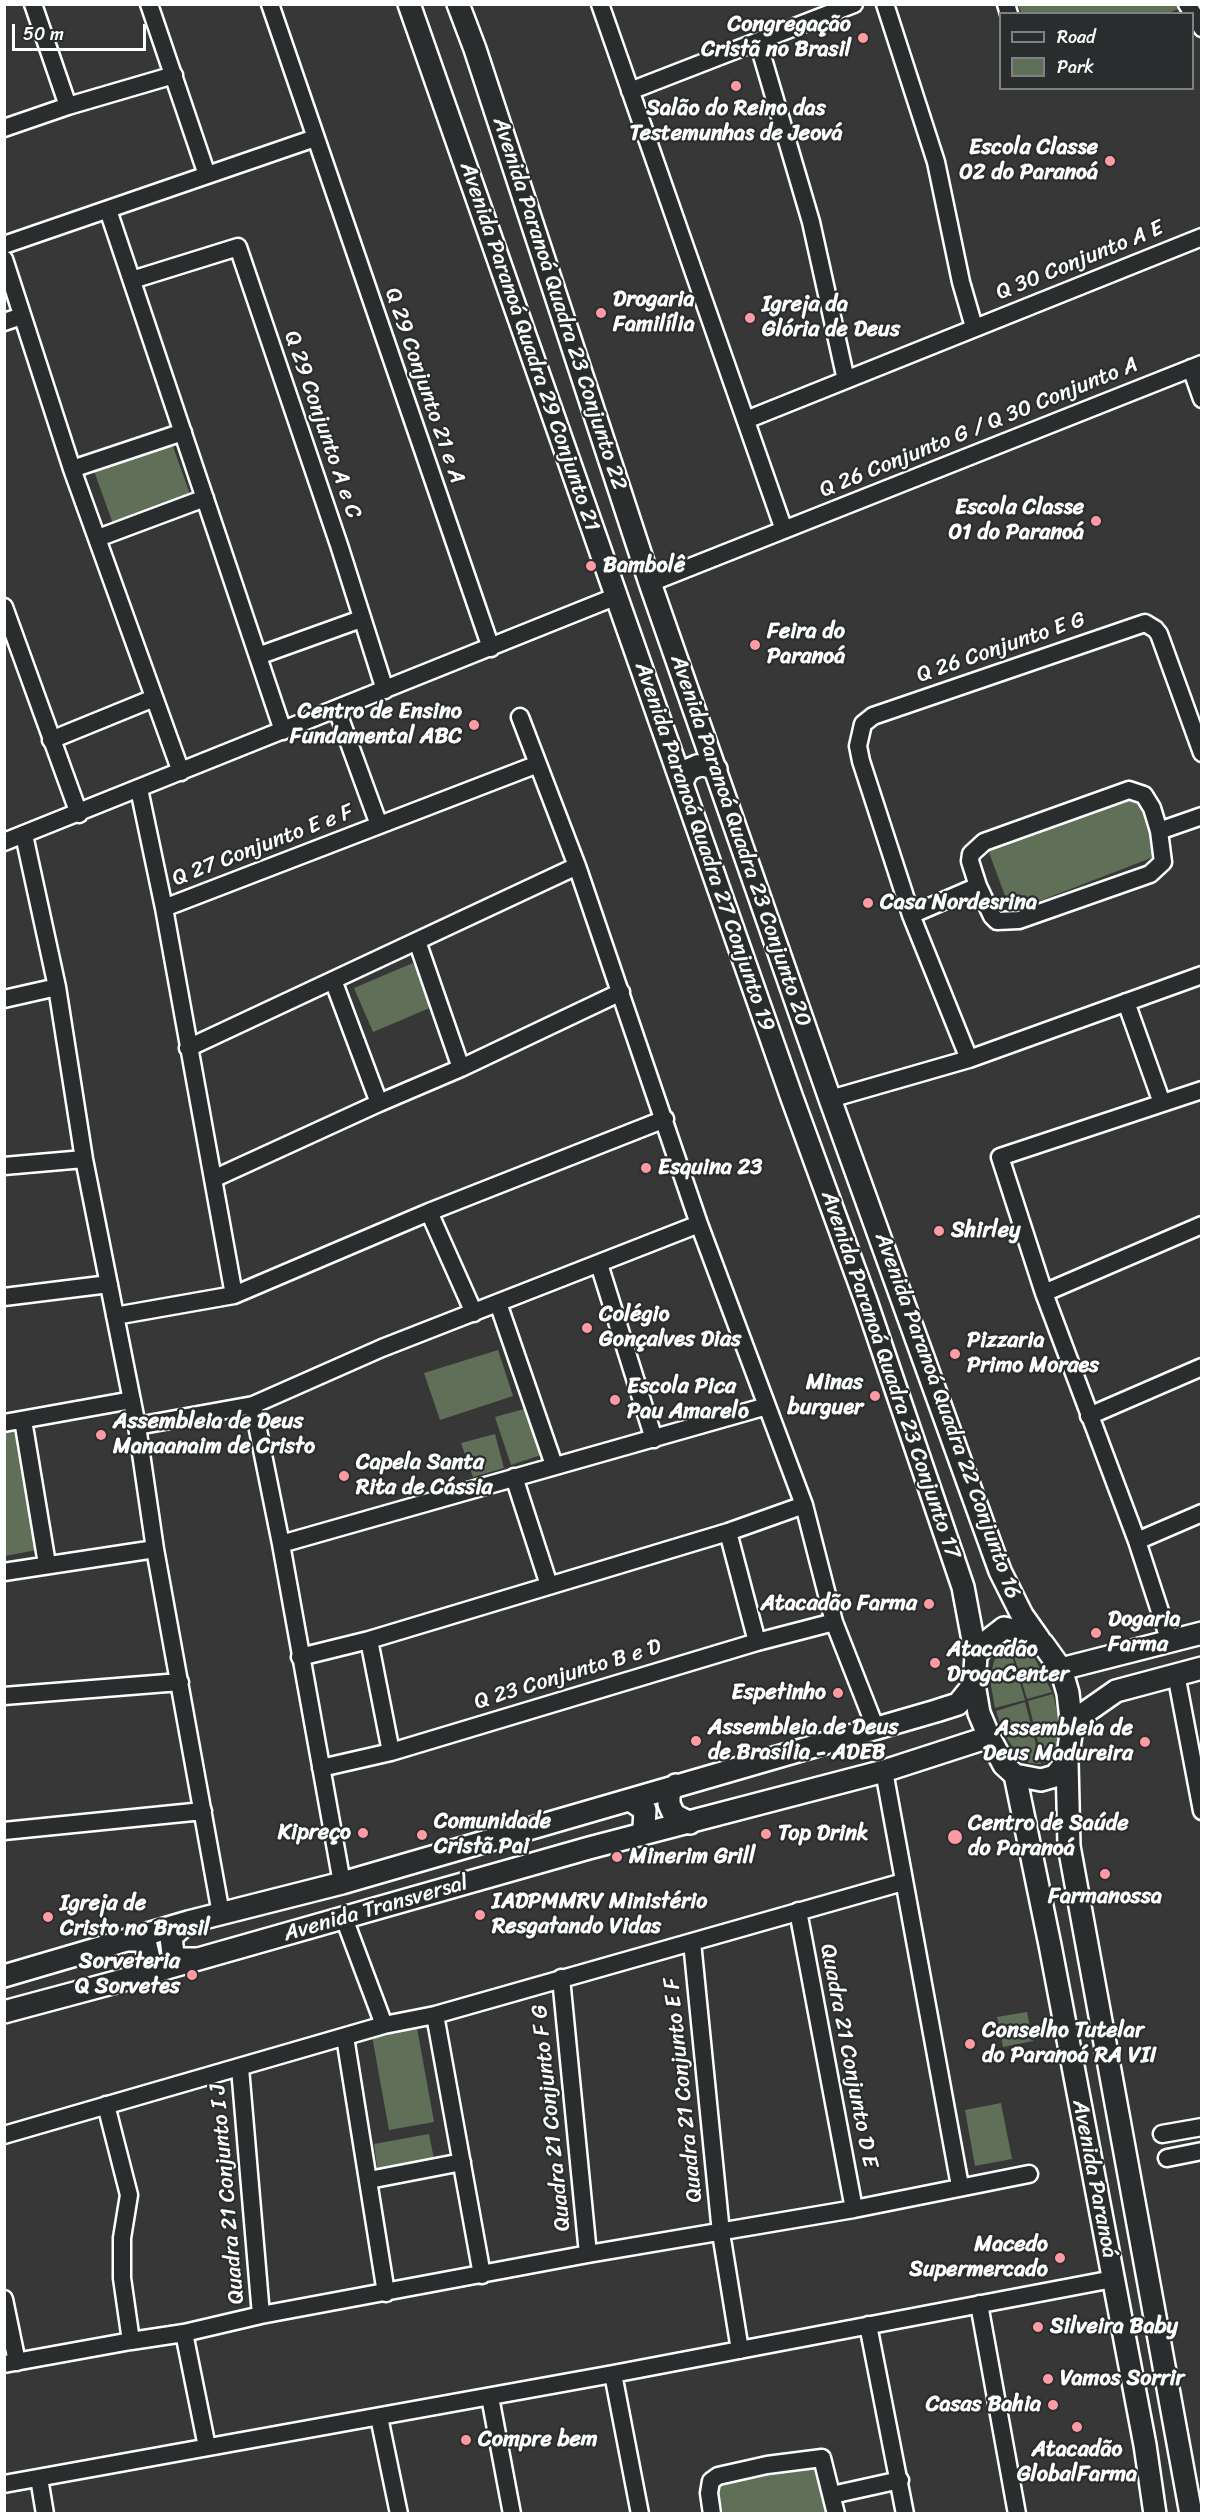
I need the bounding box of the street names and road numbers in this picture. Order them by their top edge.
street label: Avenida Paranoá Quadra 23 Conjunto 22 [486,114,632,494]
street label: Avenida Paranoá Quadra 29 Conjunto 21 [453,159,605,535]
street label: Q 30 Conjunto A E [993,215,1167,307]
street label: Q 29 Conjunto 21 e A [378,285,470,487]
street label: Q 29 Conjunto A e C [278,328,366,522]
street label: Q 26 Conjunto G / Q 30 Conjunto A [816,352,1142,504]
street label: Q 26 Conjunto E G [913,607,1089,689]
street label: Avenida Paranoá Quadra 23 Conjunto 20 [664,652,816,1030]
street label: Avenida Paranoá Quadra 27 Conjunto 19 [628,659,780,1035]
street label: Q 27 Conjunto E e F [169,799,357,893]
street label: Avenida Paranoá Quadra 23 Conjunto 17 [815,1188,965,1562]
street label: Avenida Paranoá Quadra 22 Conjunto 16 [868,1229,1026,1603]
street label: Q 23 Conjunto B e D [471,1634,665,1716]
street label: Avenida Transversal [281,1870,471,1948]
street label: Quadra 21 Conjunto D E [813,1942,883,2170]
street label: Quadra 21 Conjunto E F [659,1976,709,2204]
street label: Quadra 21 Conjunto F G [527,2003,577,2233]
street label: Quadra 21 Conjunto I J [205,2083,251,2305]
street label: Avenida Paranoá [1066,2098,1122,2260]

